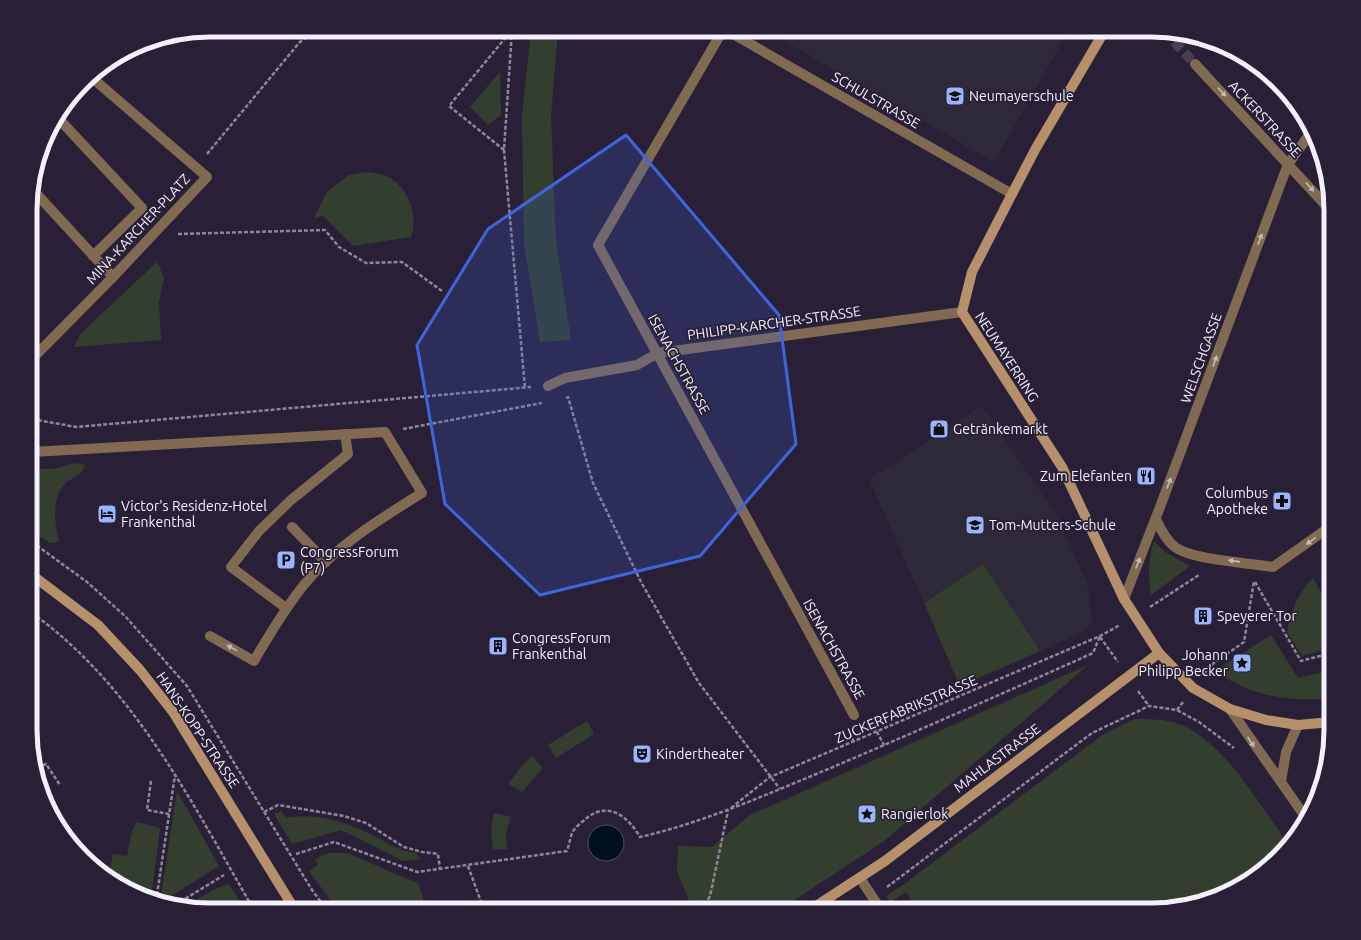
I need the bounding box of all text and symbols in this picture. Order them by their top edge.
street label: SCHULSTRASSE [829,68,923,132]
street label: ACKERSTRASSE [1225,77,1305,161]
school or university icon: Neumayerschule [944,85,966,107]
one-way arrow [1217,87,1226,98]
place label: Neumayerschule [969,88,1074,104]
street label: MINA-KARCHER-PLATZ [83,171,193,287]
one-way arrow [1305,182,1314,193]
one-way arrow [1258,233,1264,245]
street label: PHILIPP-KARCHER-STRASSE [686,303,862,343]
street label: NEUMAYERRING [972,309,1042,405]
street label: ISENACHSTRASSE [645,311,713,417]
street label: WELSCHGASSE [1177,311,1225,405]
one-way arrow [1212,355,1218,367]
shop icon: Getränkemarkt [928,418,950,440]
place label: Getränkemarkt [953,421,1048,437]
restaurant icon: Zum Elefanten [1135,465,1157,487]
place label: Zum Elefanten [1040,468,1132,484]
one-way arrow [1167,476,1173,488]
place label: Columbus Apotheke [1205,485,1268,517]
pharmacy icon: Columbus Apotheke [1271,490,1293,512]
place label: Victor's Residenz-Hotel Frankenthal [121,498,267,530]
hotel icon: Victor's Residenz-Hotel Frankenthal [96,503,118,525]
school or university icon: Tom-Mutters-Schule [964,514,986,536]
place label: Tom-Mutters-Schule [989,517,1116,533]
one-way arrow [1305,537,1316,545]
place label: CongressForum (P7) [300,544,399,576]
parking icon: CongressForum (P7) [275,549,297,571]
one-way arrow [1136,556,1142,568]
one-way arrow [1228,558,1240,564]
street label: ISENACHSTRASSE [800,596,868,702]
building icon: Speyerer Tor [1192,605,1214,627]
place label: Speyerer Tor [1217,608,1298,624]
place label: CongressForum Frankenthal [512,630,611,662]
building icon: CongressForum Frankenthal [487,635,509,657]
one-way arrow [226,645,238,652]
place label: Johann Philipp Becker [1139,647,1229,679]
place icon: Johann Philipp Becker [1231,652,1253,674]
street label: HANS-KOPP-STRASSE [153,669,243,791]
street label: ZUCKERFABRIKSTRASSE [832,672,980,746]
street label: MAHLASTRASSE [951,720,1043,796]
one-way arrow [1248,736,1255,747]
theatre icon: Kindertheater [631,743,653,765]
place label: Kindertheater [656,746,745,762]
place icon: Rangierlok [856,803,878,825]
place label: Rangierlok [881,806,948,822]

